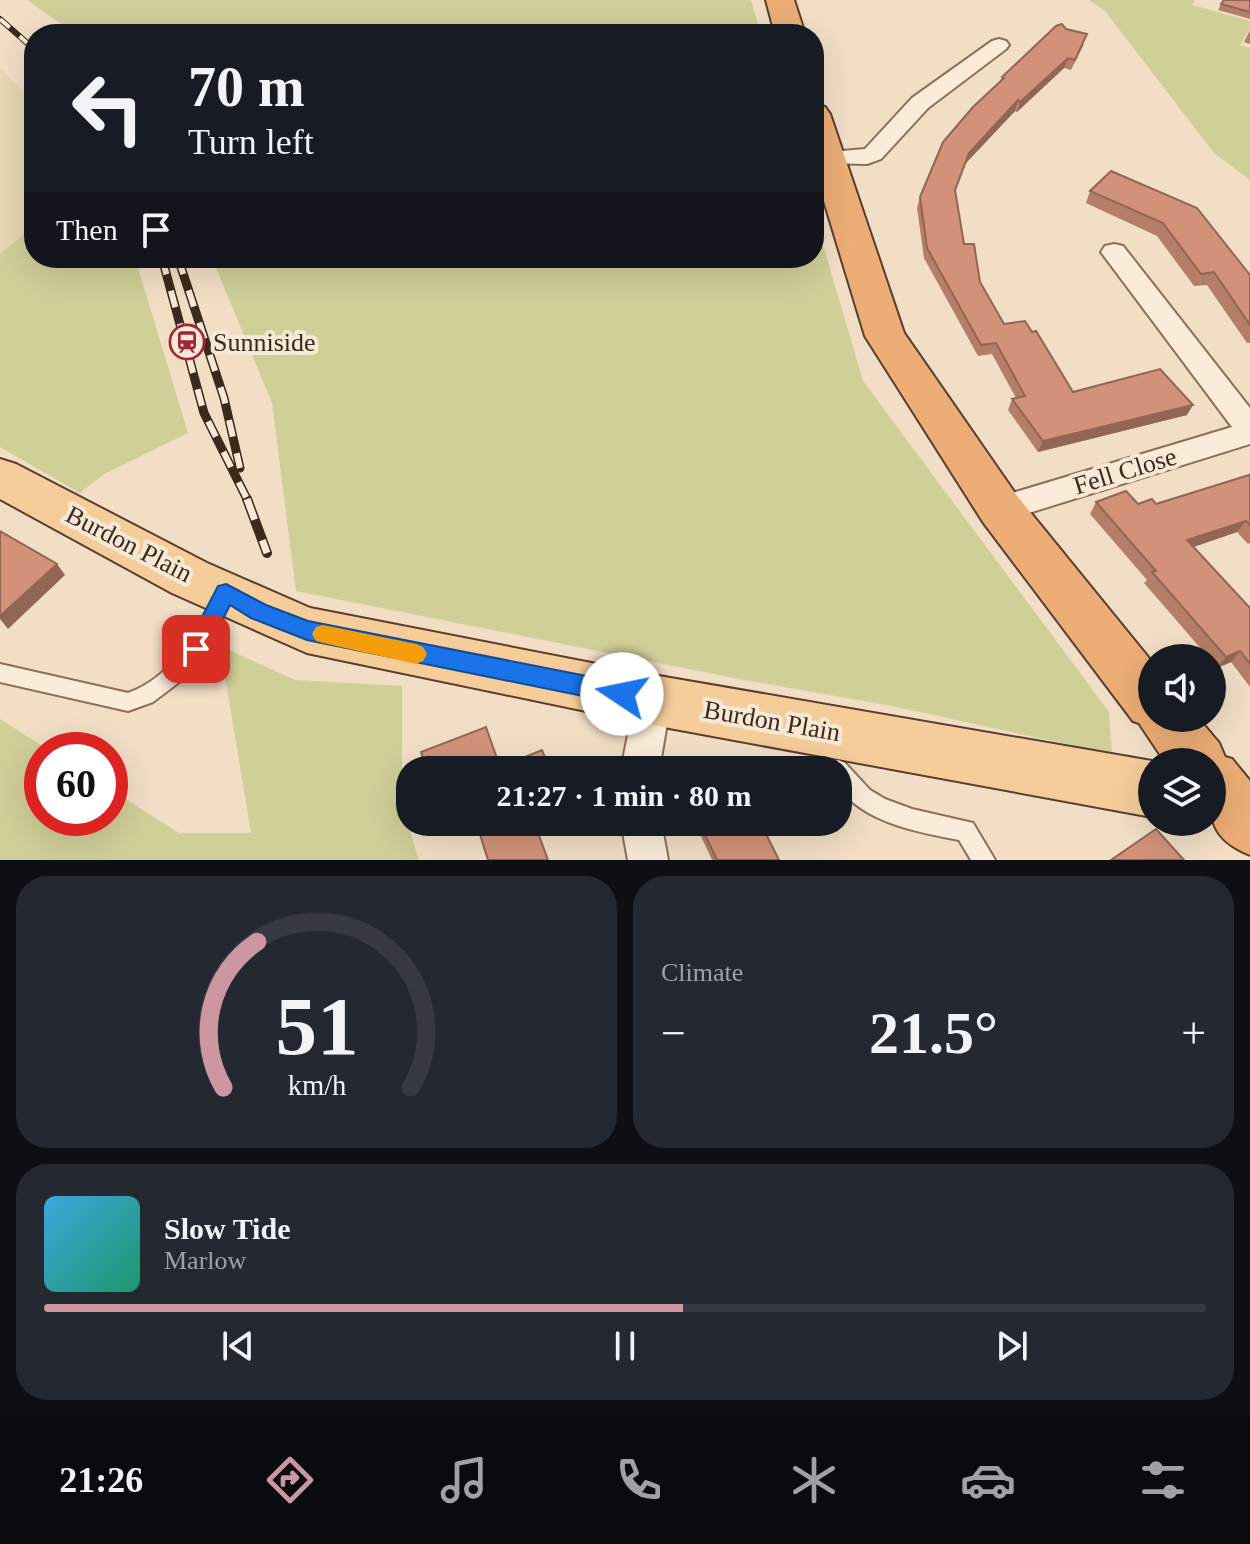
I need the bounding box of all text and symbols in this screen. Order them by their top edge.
icon: left [56,56,160,160]
text: 70 m [188,56,305,118]
text: Turn left [188,122,314,162]
icon: arrive [134,208,178,252]
text: Then [56,213,118,246]
station icon: Sunniside [168,323,206,361]
place label: Sunniside [213,328,316,357]
street label: Fell Close [1070,442,1180,500]
street label: Burdon Plain [61,500,197,588]
pin [162,615,230,683]
icon: arrive [174,627,218,671]
map controls [1138,644,1226,836]
button: sound [1138,644,1226,732]
position arrow [580,652,664,736]
street label: Burdon Plain [702,695,842,747]
speed limit sign: 60 [24,732,128,836]
button: layers [1138,748,1226,836]
text: 21:27 · 1 min · 80 m [497,779,752,812]
text: Climate [661,958,743,987]
text: 51 [275,980,358,1072]
text: 21.5° [869,1000,998,1066]
text: − [661,1009,686,1058]
text: + [1181,1009,1206,1058]
text: km/h [287,1070,346,1101]
text: Slow Tide [164,1212,290,1245]
text: Marlow [164,1246,246,1275]
icon: previous [216,1324,260,1368]
icon: pause [603,1324,647,1368]
icon: next [990,1324,1034,1368]
icon: directions [262,1452,318,1508]
icon: music [436,1452,492,1508]
icon: phone [611,1452,667,1508]
icon: climate [786,1452,842,1508]
icon: car [960,1452,1016,1508]
icon: filters [1135,1452,1191,1508]
text: 21:26 [59,1460,143,1500]

